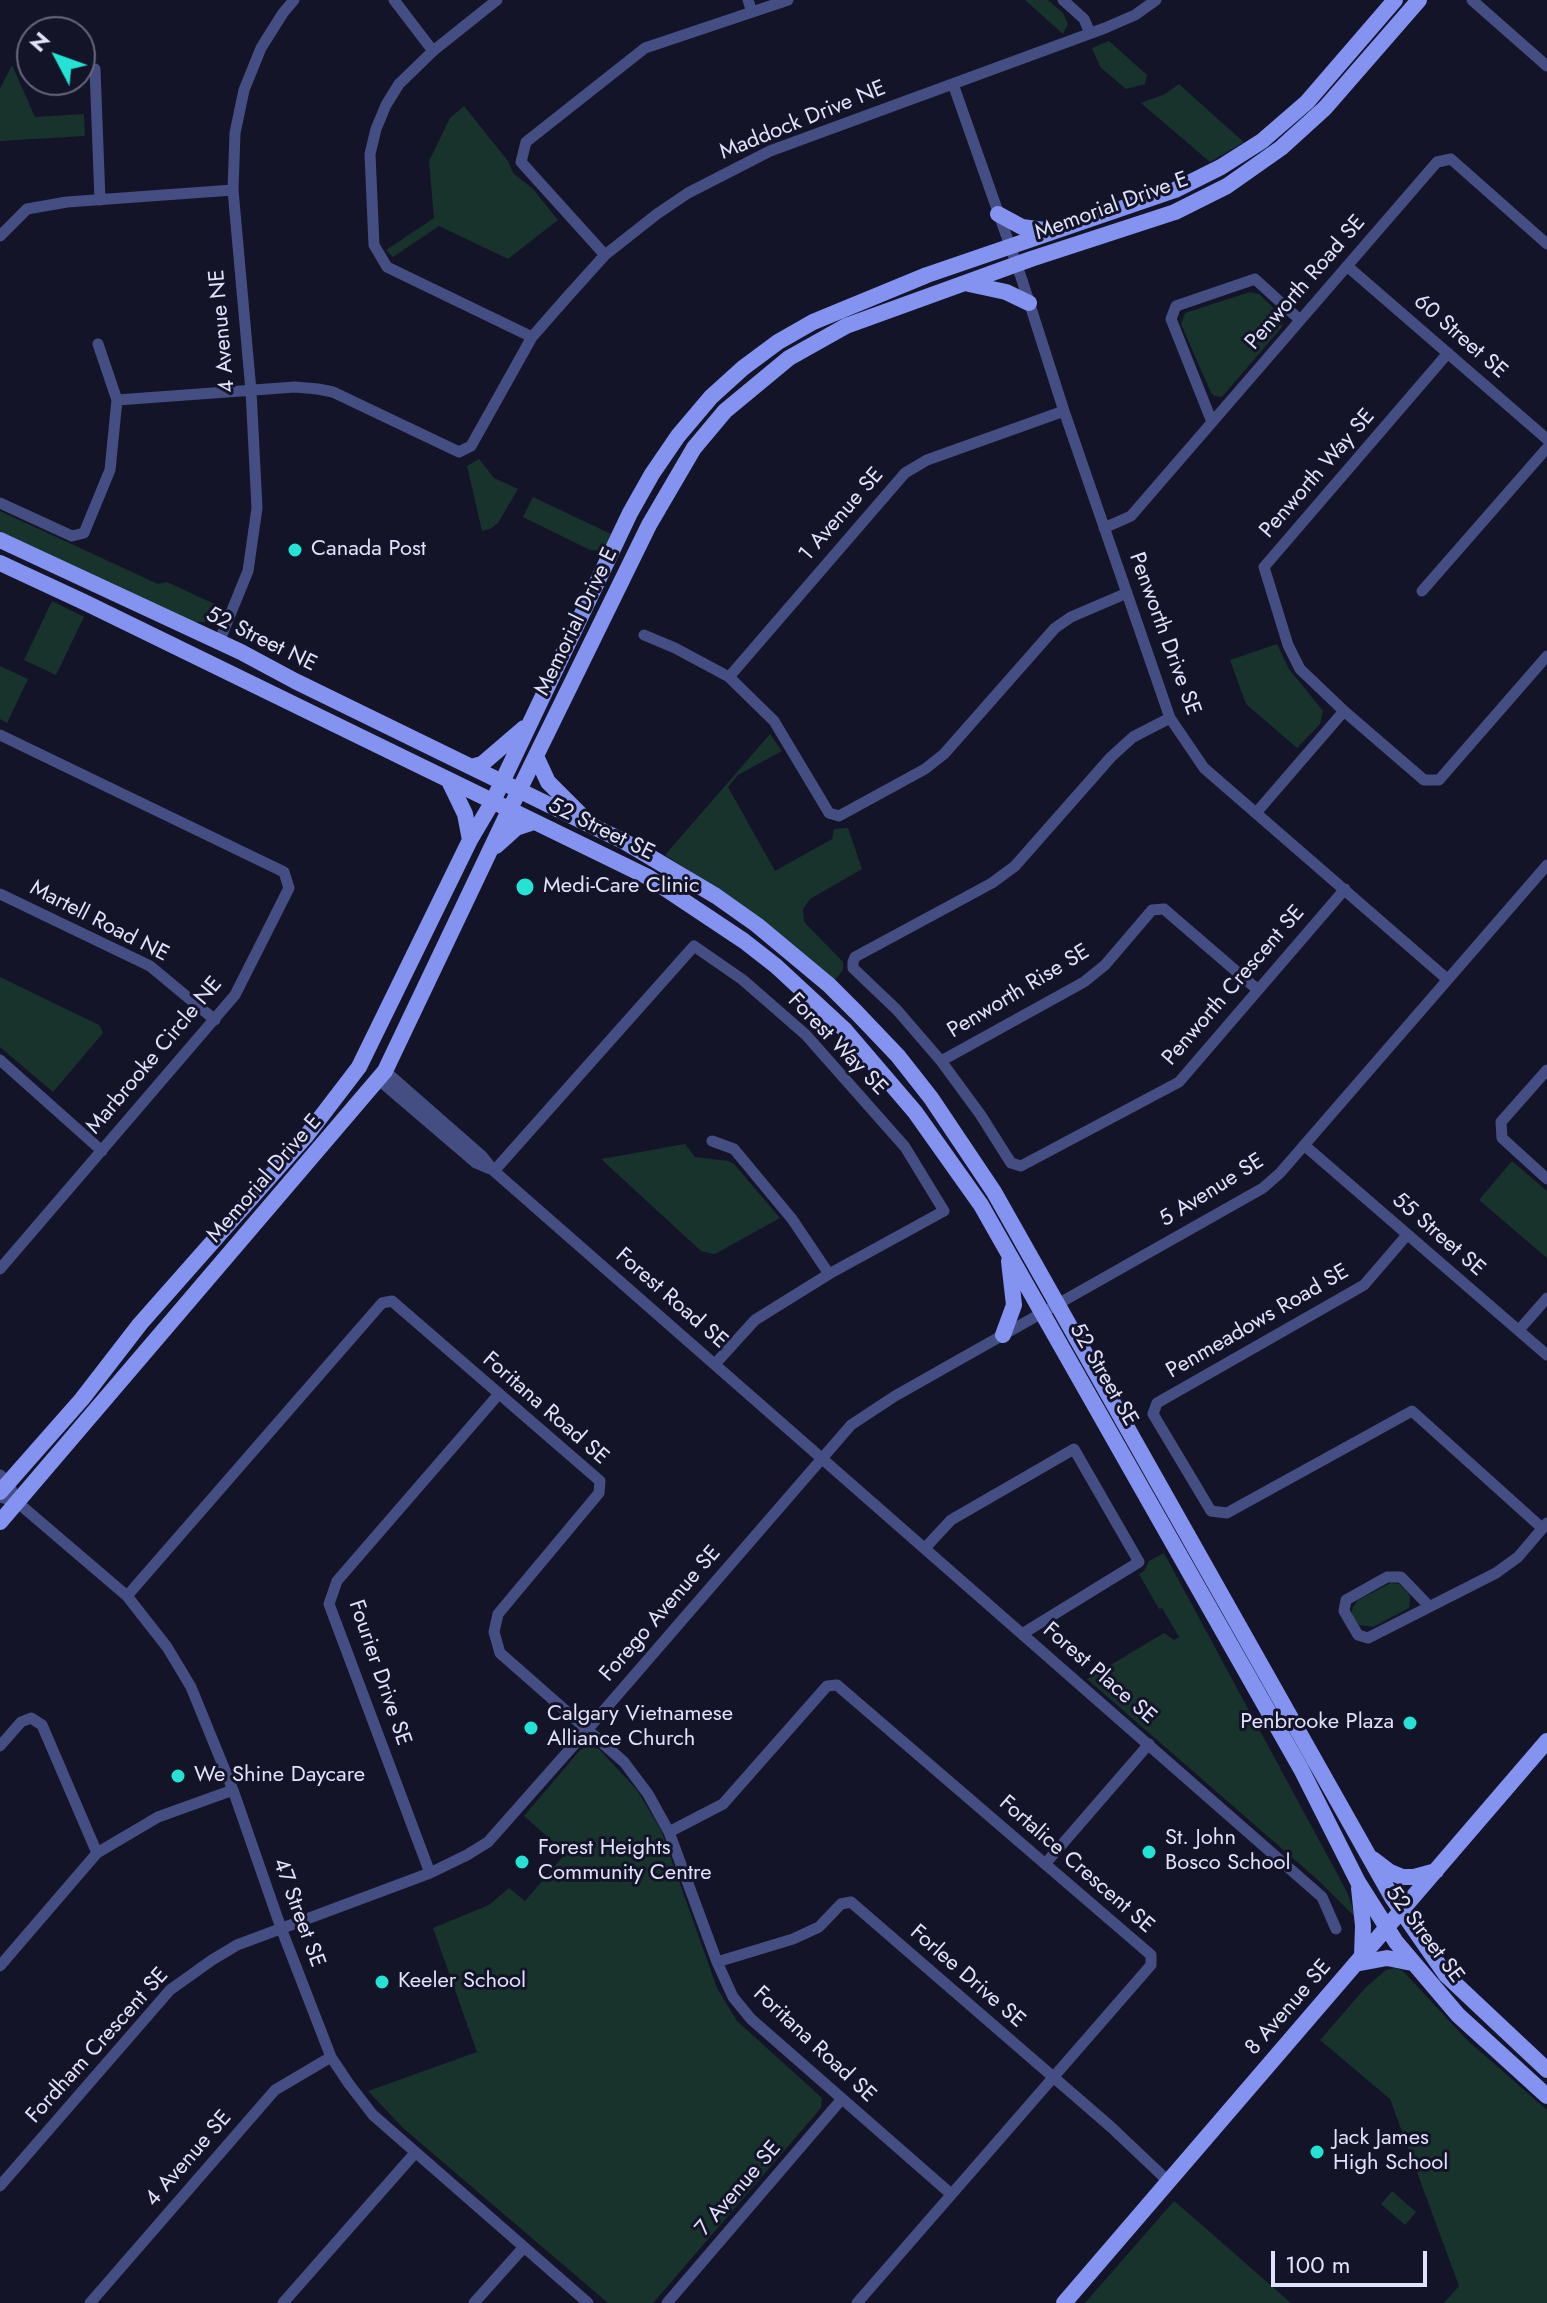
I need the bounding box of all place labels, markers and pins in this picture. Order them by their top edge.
place label: Canada Post [311,537,426,563]
marker: Canada Post [286,541,304,559]
place label: Medi-Care Clinic [543,874,699,900]
marker: Medi-Care Clinic [514,876,536,898]
place label: Calgary Vietnamese Alliance Church [547,1702,733,1754]
place label: Penbrooke Plaza [1240,1710,1394,1736]
marker: Penbrooke Plaza [1401,1714,1419,1732]
marker: Calgary Vietnamese Alliance Church [522,1719,540,1737]
place label: We Shine Daycare [194,1763,365,1789]
marker: We Shine Daycare [169,1767,187,1785]
place label: St. John Bosco School [1165,1826,1290,1878]
place label: Forest Heights Community Centre [538,1836,712,1888]
marker: St. John Bosco School [1140,1843,1158,1861]
marker: Forest Heights Community Centre [513,1853,531,1871]
place label: Keeler School [398,1969,526,1995]
marker: Keeler School [373,1973,391,1991]
place label: Jack James High School [1333,2126,1448,2178]
marker: Jack James High School [1308,2143,1326,2161]

